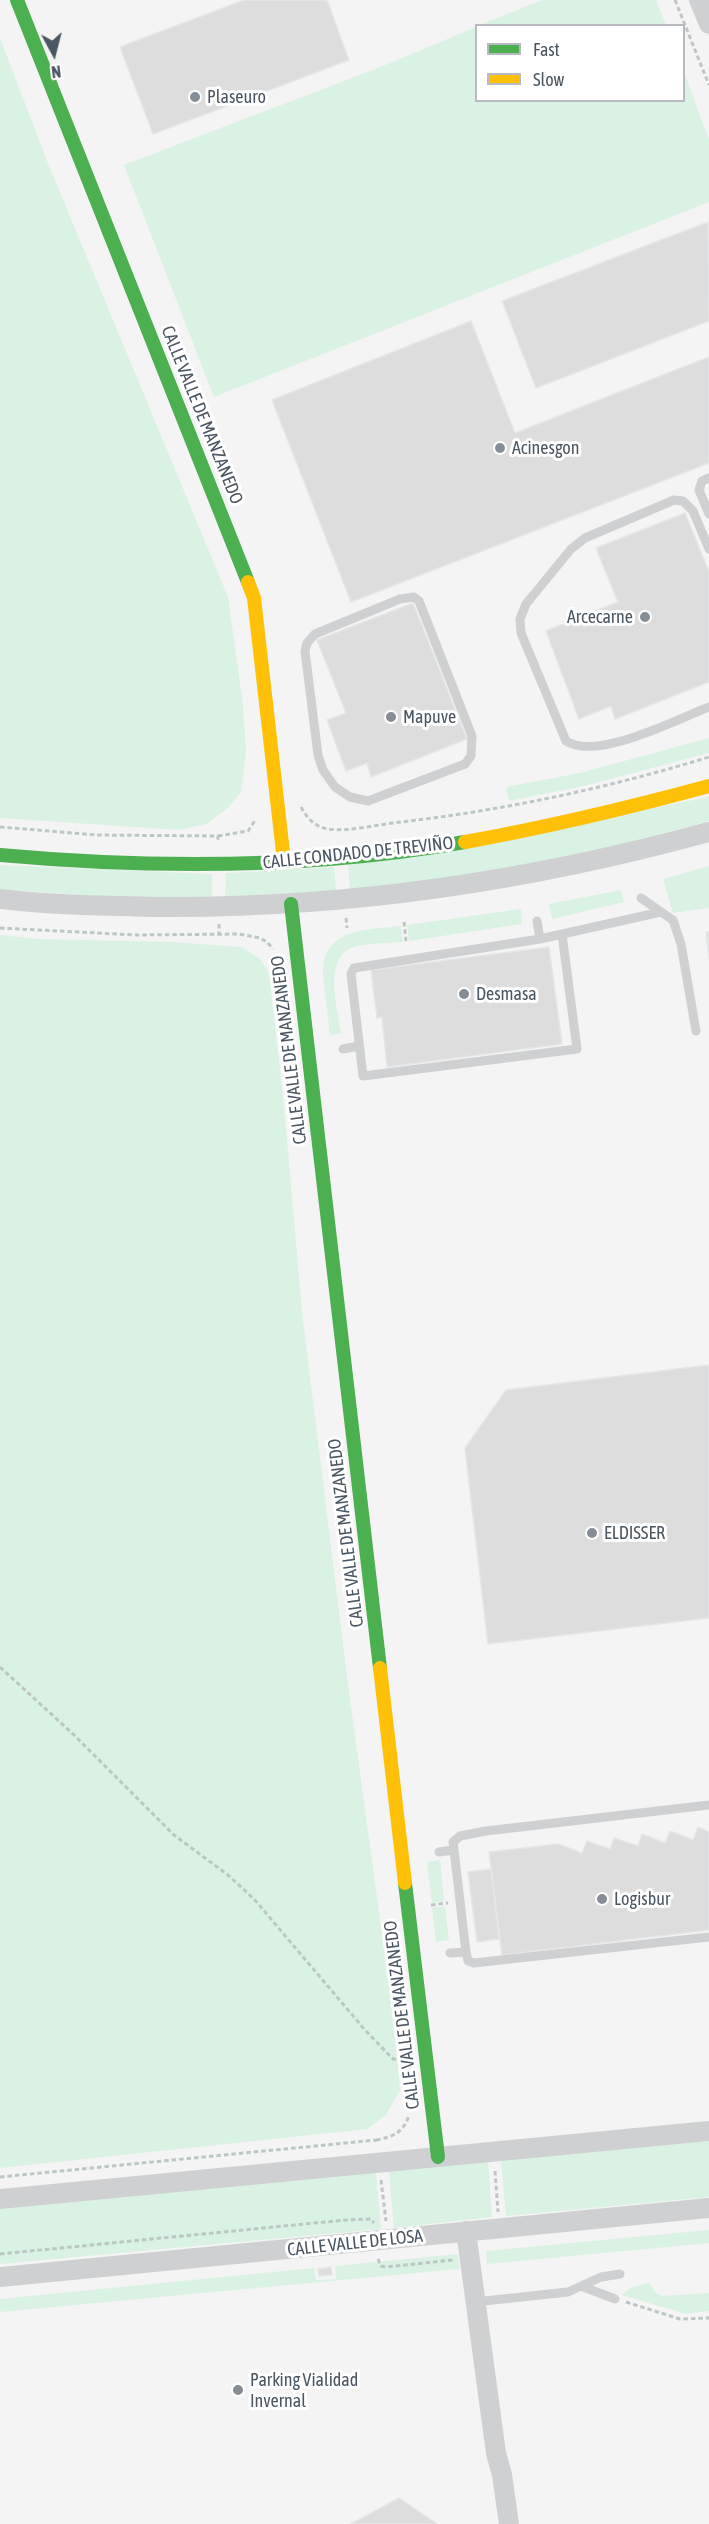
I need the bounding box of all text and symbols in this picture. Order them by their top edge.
north arrow [24,24,84,84]
legend [475,24,685,102]
text: Fast [533,39,560,60]
text: N [50,62,62,81]
text: Slow [533,69,564,90]
place label: Plaseuro [207,86,266,108]
marker: Plaseuro [188,90,202,104]
street label: CALLE VALLE DE MANZANEDO [156,323,248,507]
place label: Acinesgon [512,437,579,459]
marker: Acinesgon [493,441,507,455]
place label: Arcecarne [567,606,633,628]
marker: Arcecarne [638,610,652,624]
place label: Mapuve [403,706,456,728]
marker: Mapuve [384,710,398,724]
street label: CALLE CONDADO DE TREVIÑO [262,832,454,874]
street label: CALLE VALLE DE MANZANEDO [267,954,311,1146]
place label: Desmasa [476,983,537,1005]
marker: Desmasa [457,987,471,1001]
street label: CALLE VALLE DE MANZANEDO [324,1437,368,1629]
place label: ELDISSER [604,1522,665,1544]
marker: ELDISSER [585,1526,599,1540]
place label: Logisbur [614,1888,670,1910]
marker: Logisbur [595,1892,609,1906]
street label: CALLE VALLE DE MANZANEDO [380,1919,424,2111]
street label: CALLE VALLE DE LOSA [286,2225,424,2261]
place label: Parking Vialidad Invernal [250,2369,358,2412]
marker: Parking Vialidad Invernal [231,2383,245,2397]

